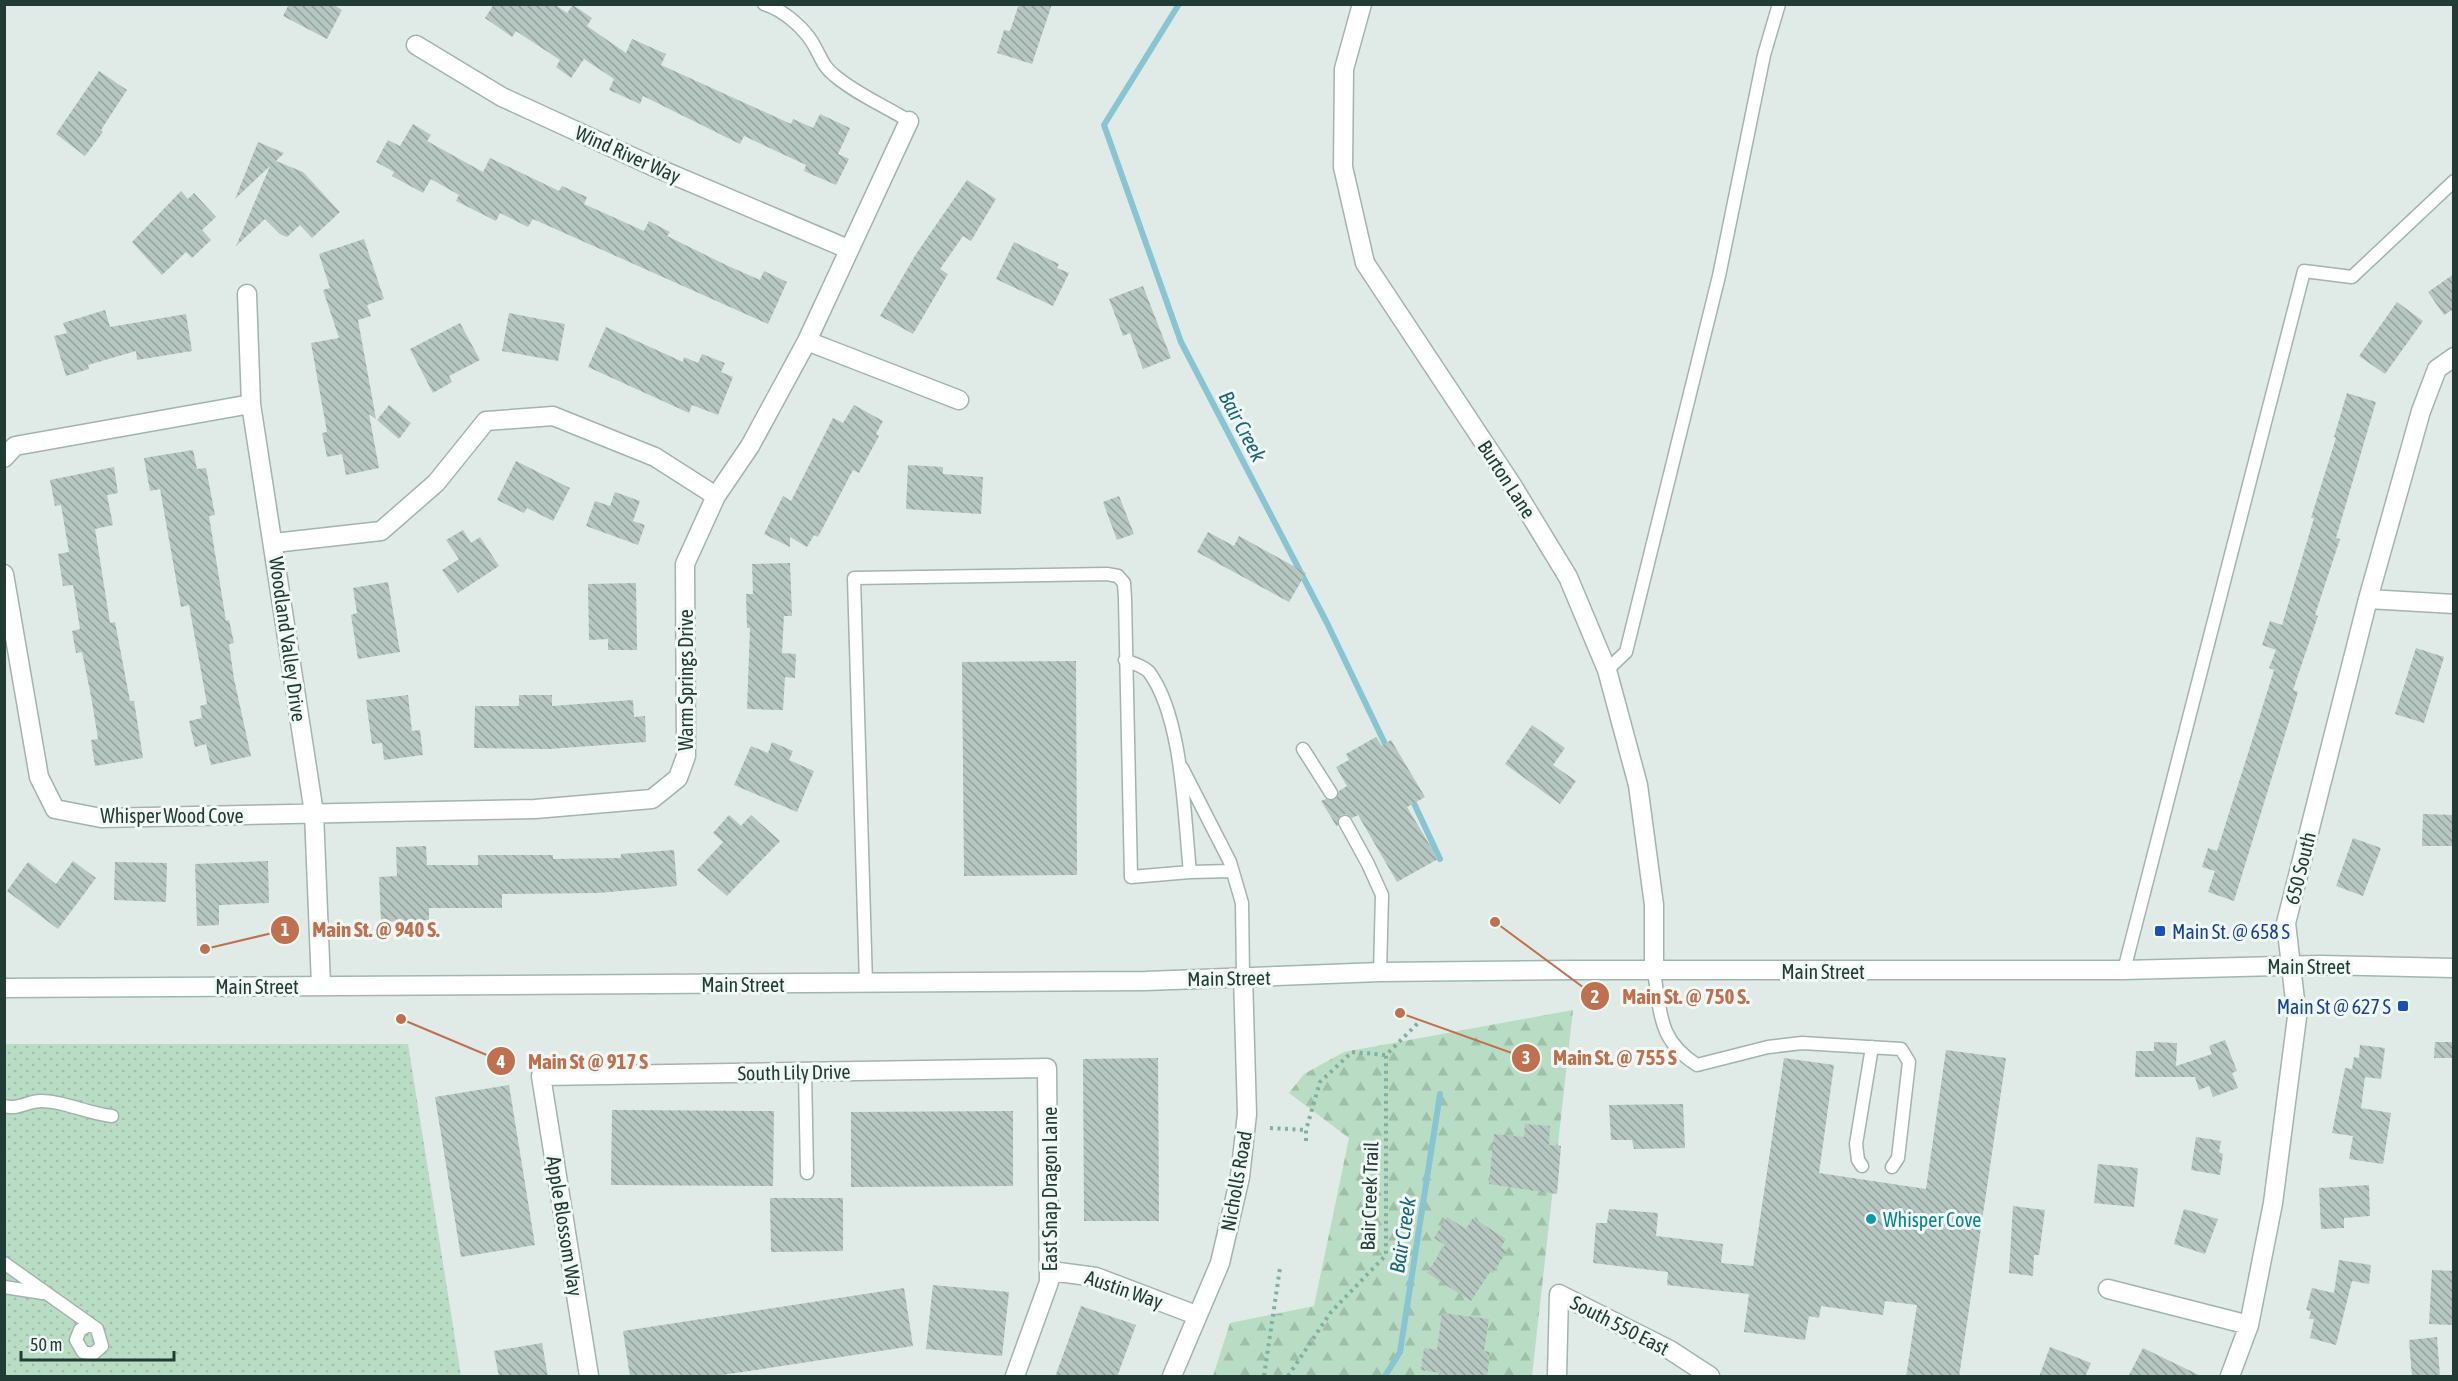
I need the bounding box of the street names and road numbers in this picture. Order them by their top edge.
street label: Wind River Way [572,121,684,187]
street label: Burton Lane [1473,436,1541,522]
street label: Woodland Valley Drive [265,555,311,723]
street label: Warm Springs Drive [674,609,697,751]
street label: Whisper Wood Cove [100,804,244,827]
street label: 650 South [2280,829,2320,907]
street label: Main Street [2267,955,2351,978]
street label: Main Street [1781,960,1865,983]
street label: Main Street [1187,966,1271,990]
street label: Main Street [701,973,785,996]
street label: Main Street [215,975,299,998]
street label: South Lily Drive [737,1060,851,1084]
street label: East Snap Dragon Lane [1038,1107,1061,1271]
street label: Nicholls Road [1216,1129,1256,1233]
street label: Bair Creek Trail [1356,1141,1382,1251]
street label: Apple Blossom Way [543,1154,587,1298]
street label: Austin Way [1082,1265,1166,1313]
street label: South 550 East [1567,1290,1673,1360]

